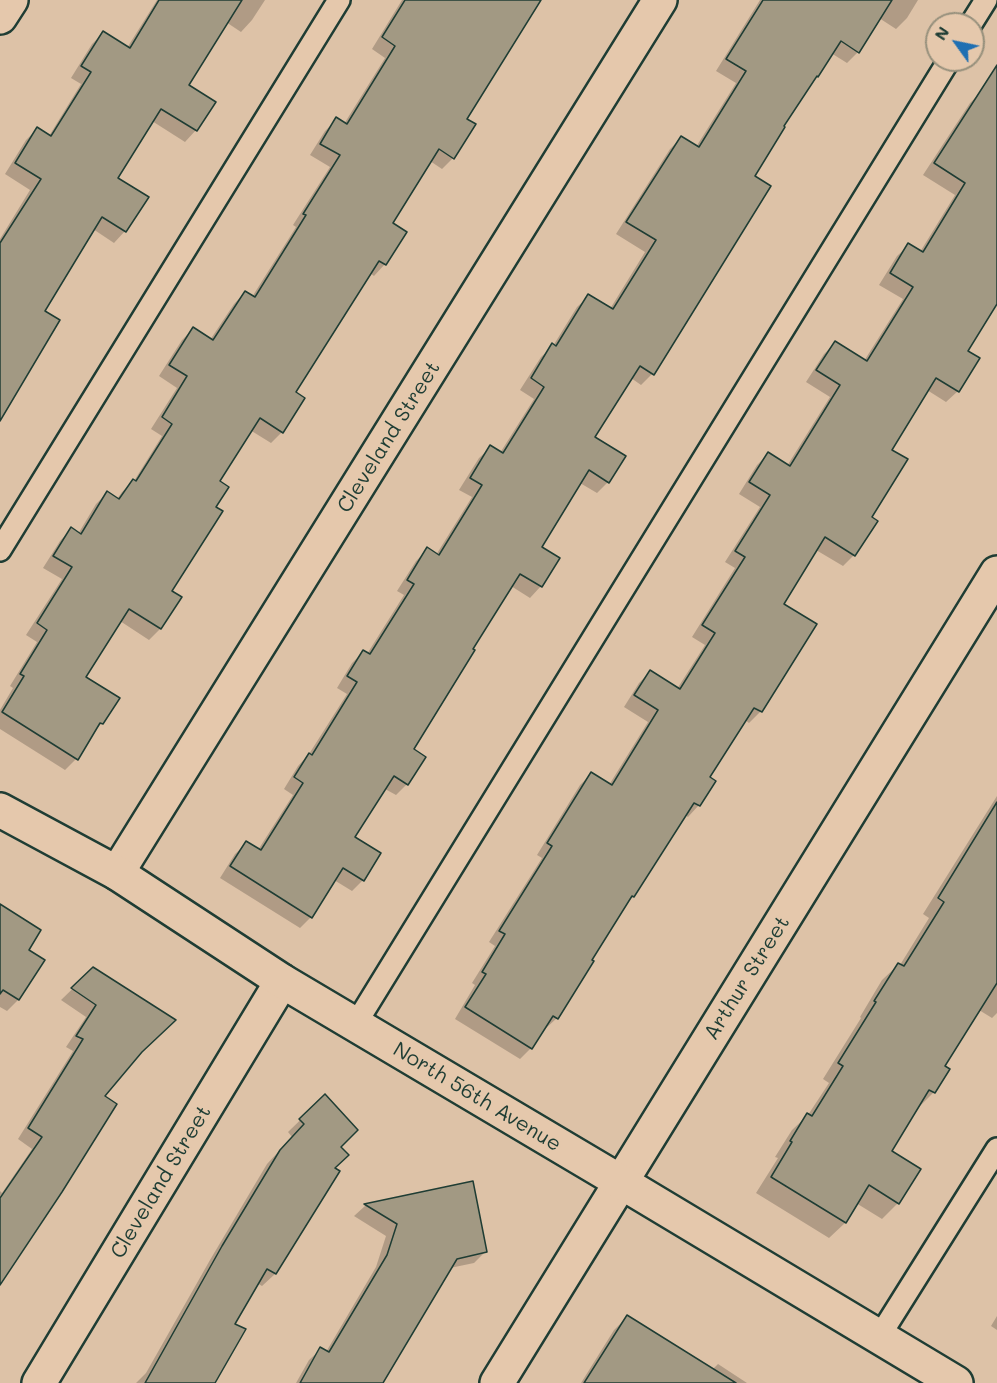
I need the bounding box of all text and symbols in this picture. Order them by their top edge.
north arrow [925,12,985,72]
text: N [929,22,953,44]
street label: Cleveland Street [332,356,446,518]
street label: Arthur Street [699,911,795,1045]
street label: North 56th Avenue [388,1037,566,1157]
street label: Cleveland Street [105,1101,217,1263]

